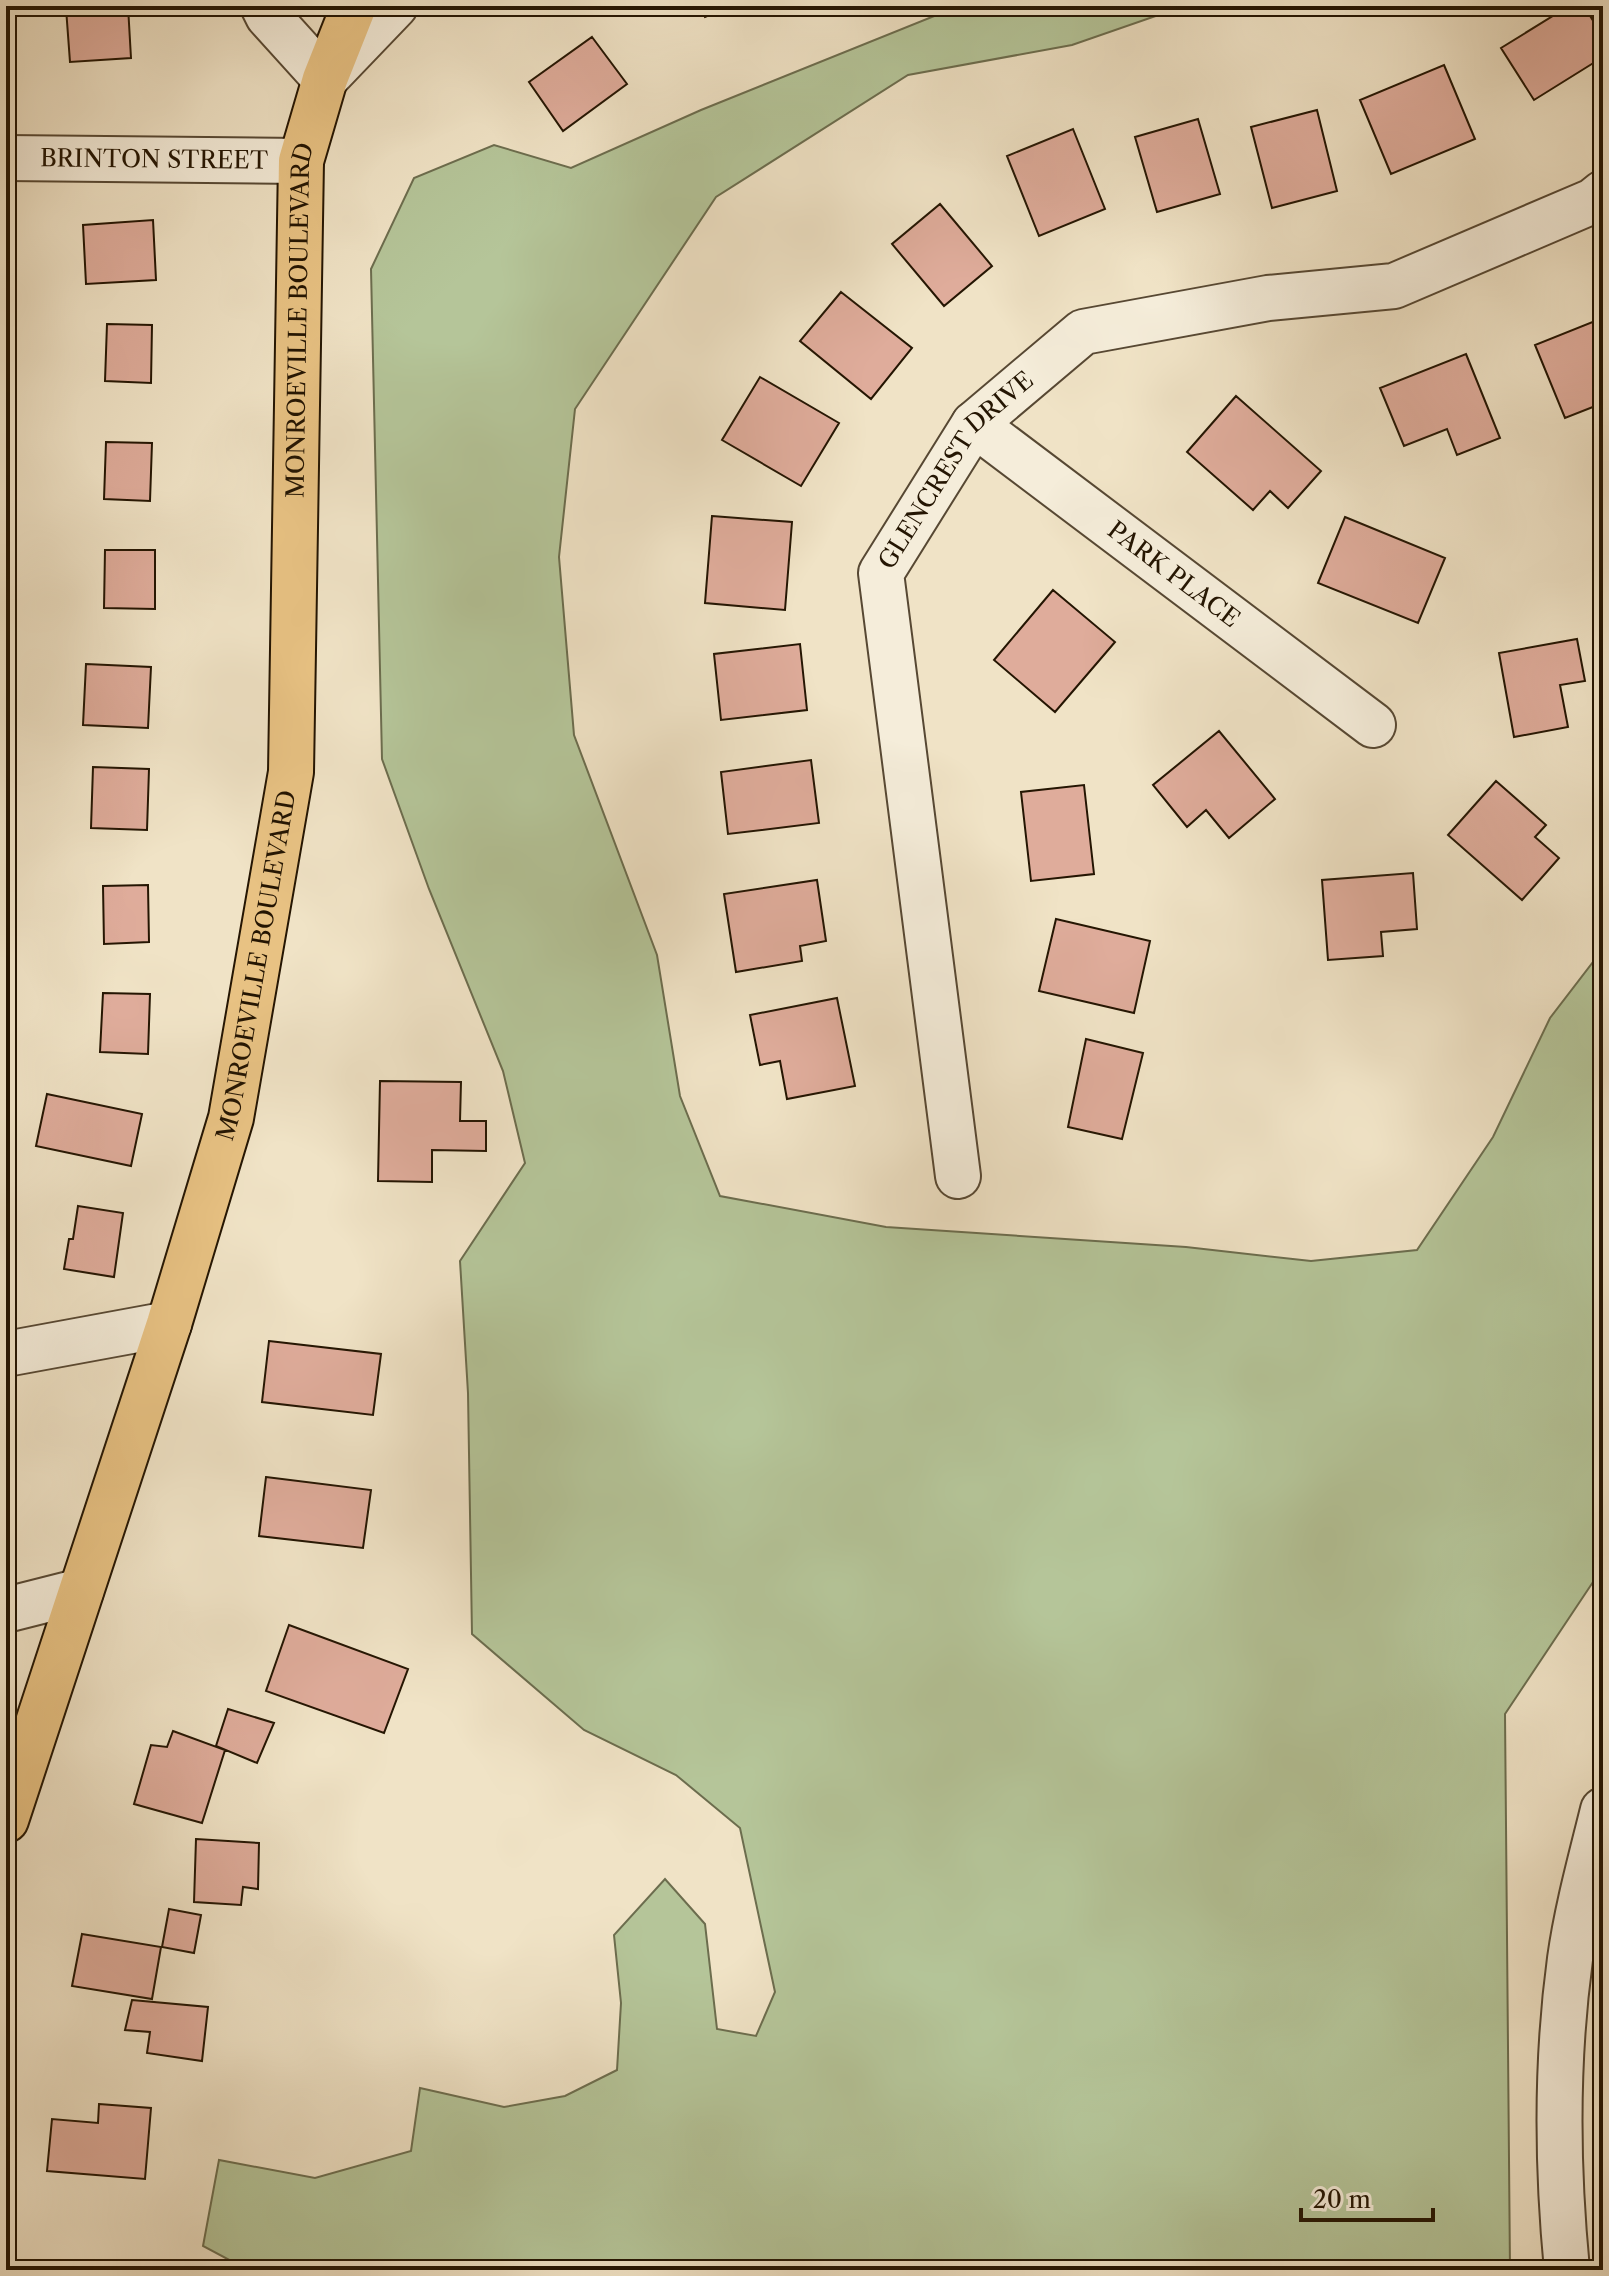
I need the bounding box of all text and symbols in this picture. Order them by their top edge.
street label: MONROEVILLE BOULEVARD [280,139,320,498]
street label: BRINTON STREET [40,143,268,175]
street label: GLENCREST DRIVE [872,365,1039,574]
street label: PARK PLACE [1102,515,1246,633]
street label: MONROEVILLE BOULEVARD [210,788,302,1144]
scale bar [1301,2172,1433,2222]
text: 20 m [1313,2185,1371,2214]

